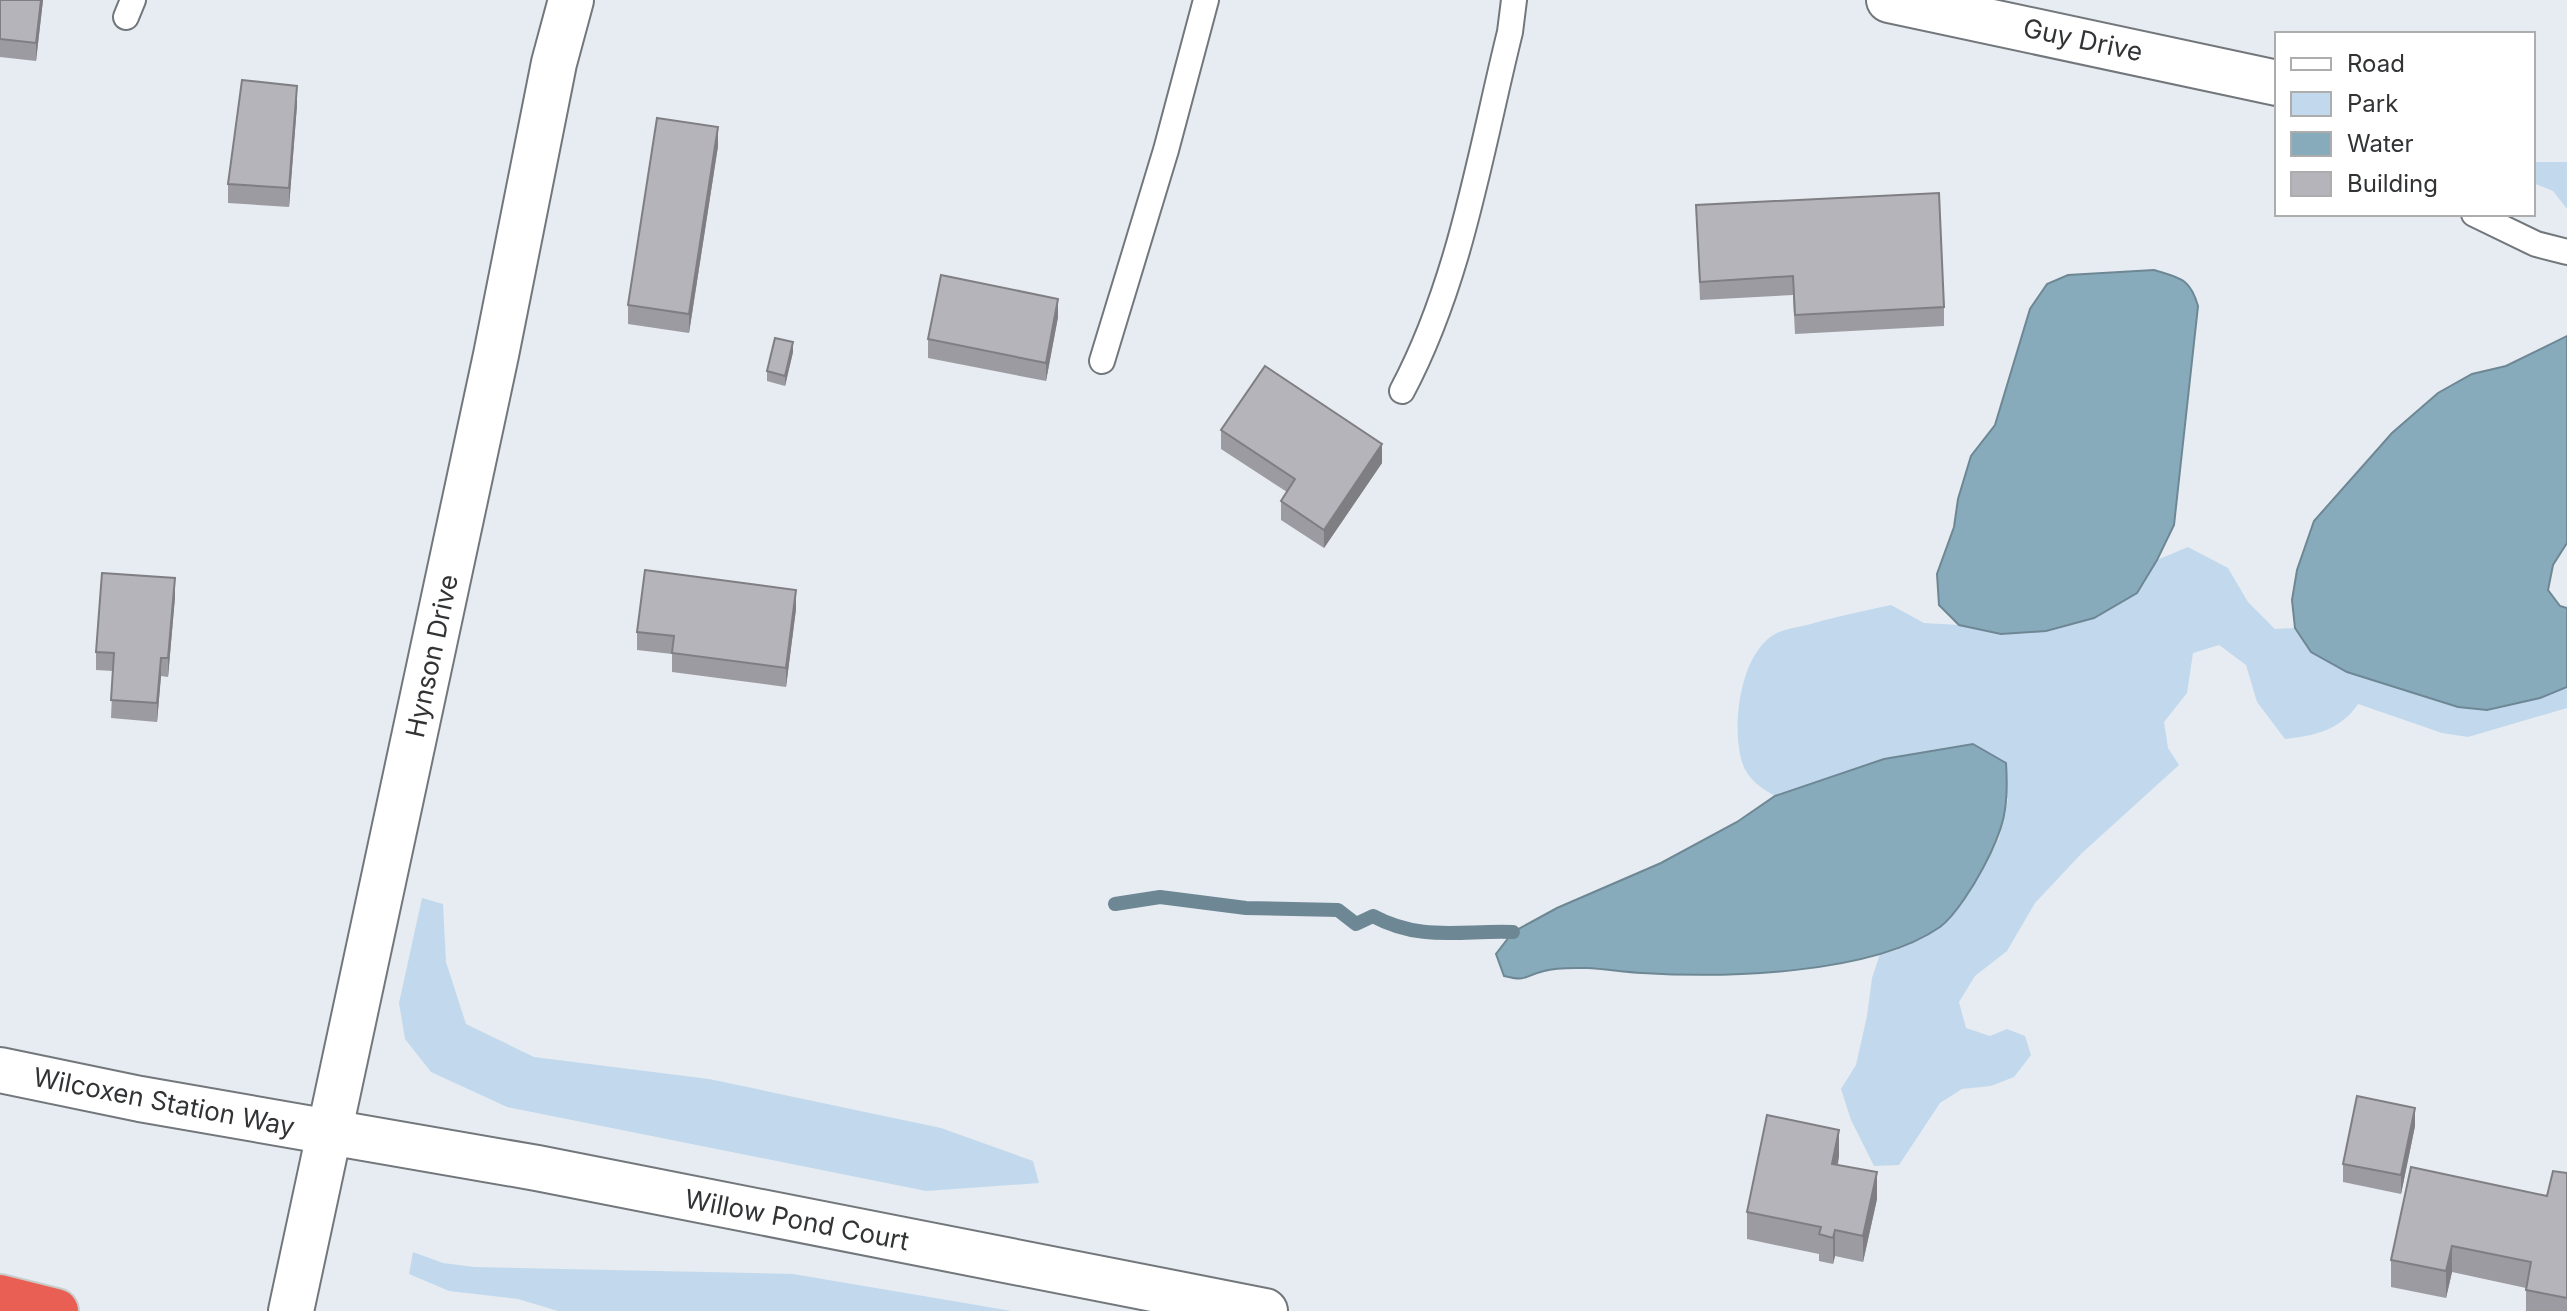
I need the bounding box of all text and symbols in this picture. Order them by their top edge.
street label: Guy Drive [2021,12,2146,67]
legend [2275,32,2535,216]
text: Road [2347,49,2405,78]
text: Park [2347,89,2398,118]
text: Water [2347,129,2414,158]
text: Building [2347,169,2438,198]
street label: Hynson Drive [399,572,464,740]
street label: Wilcoxen Station Way [31,1061,297,1142]
street label: Willow Pond Court [682,1183,912,1256]

